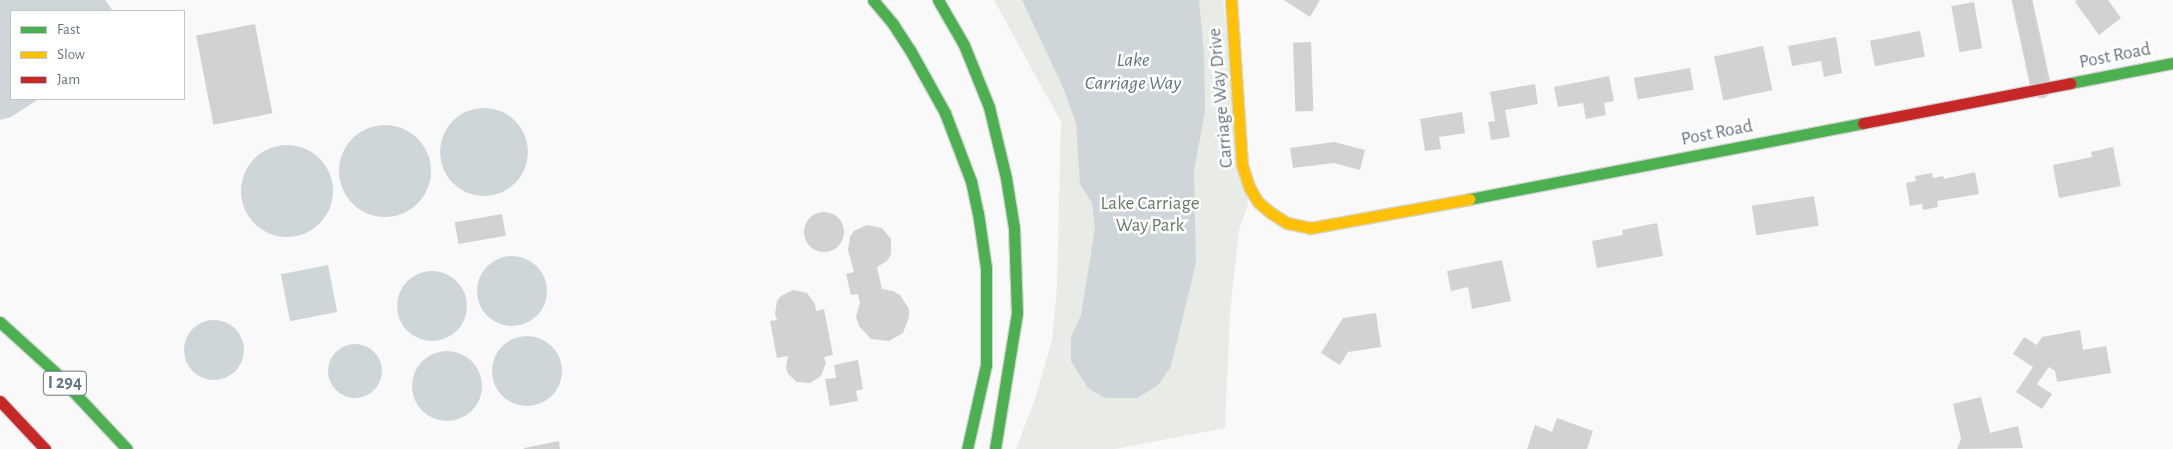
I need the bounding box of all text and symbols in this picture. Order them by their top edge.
legend [10,10,185,100]
text: Fast [57,22,80,37]
street label: Carriage Way Drive [1204,27,1238,169]
street label: Post Road [2077,38,2153,74]
text: Slow [57,47,85,62]
water label: Lake Carriage Way [1085,49,1181,96]
text: Jam [57,72,80,87]
street label: Post Road [1679,115,1755,151]
park label: Lake Carriage Way Park [1100,193,1200,237]
road number: I 294 [42,368,88,398]

